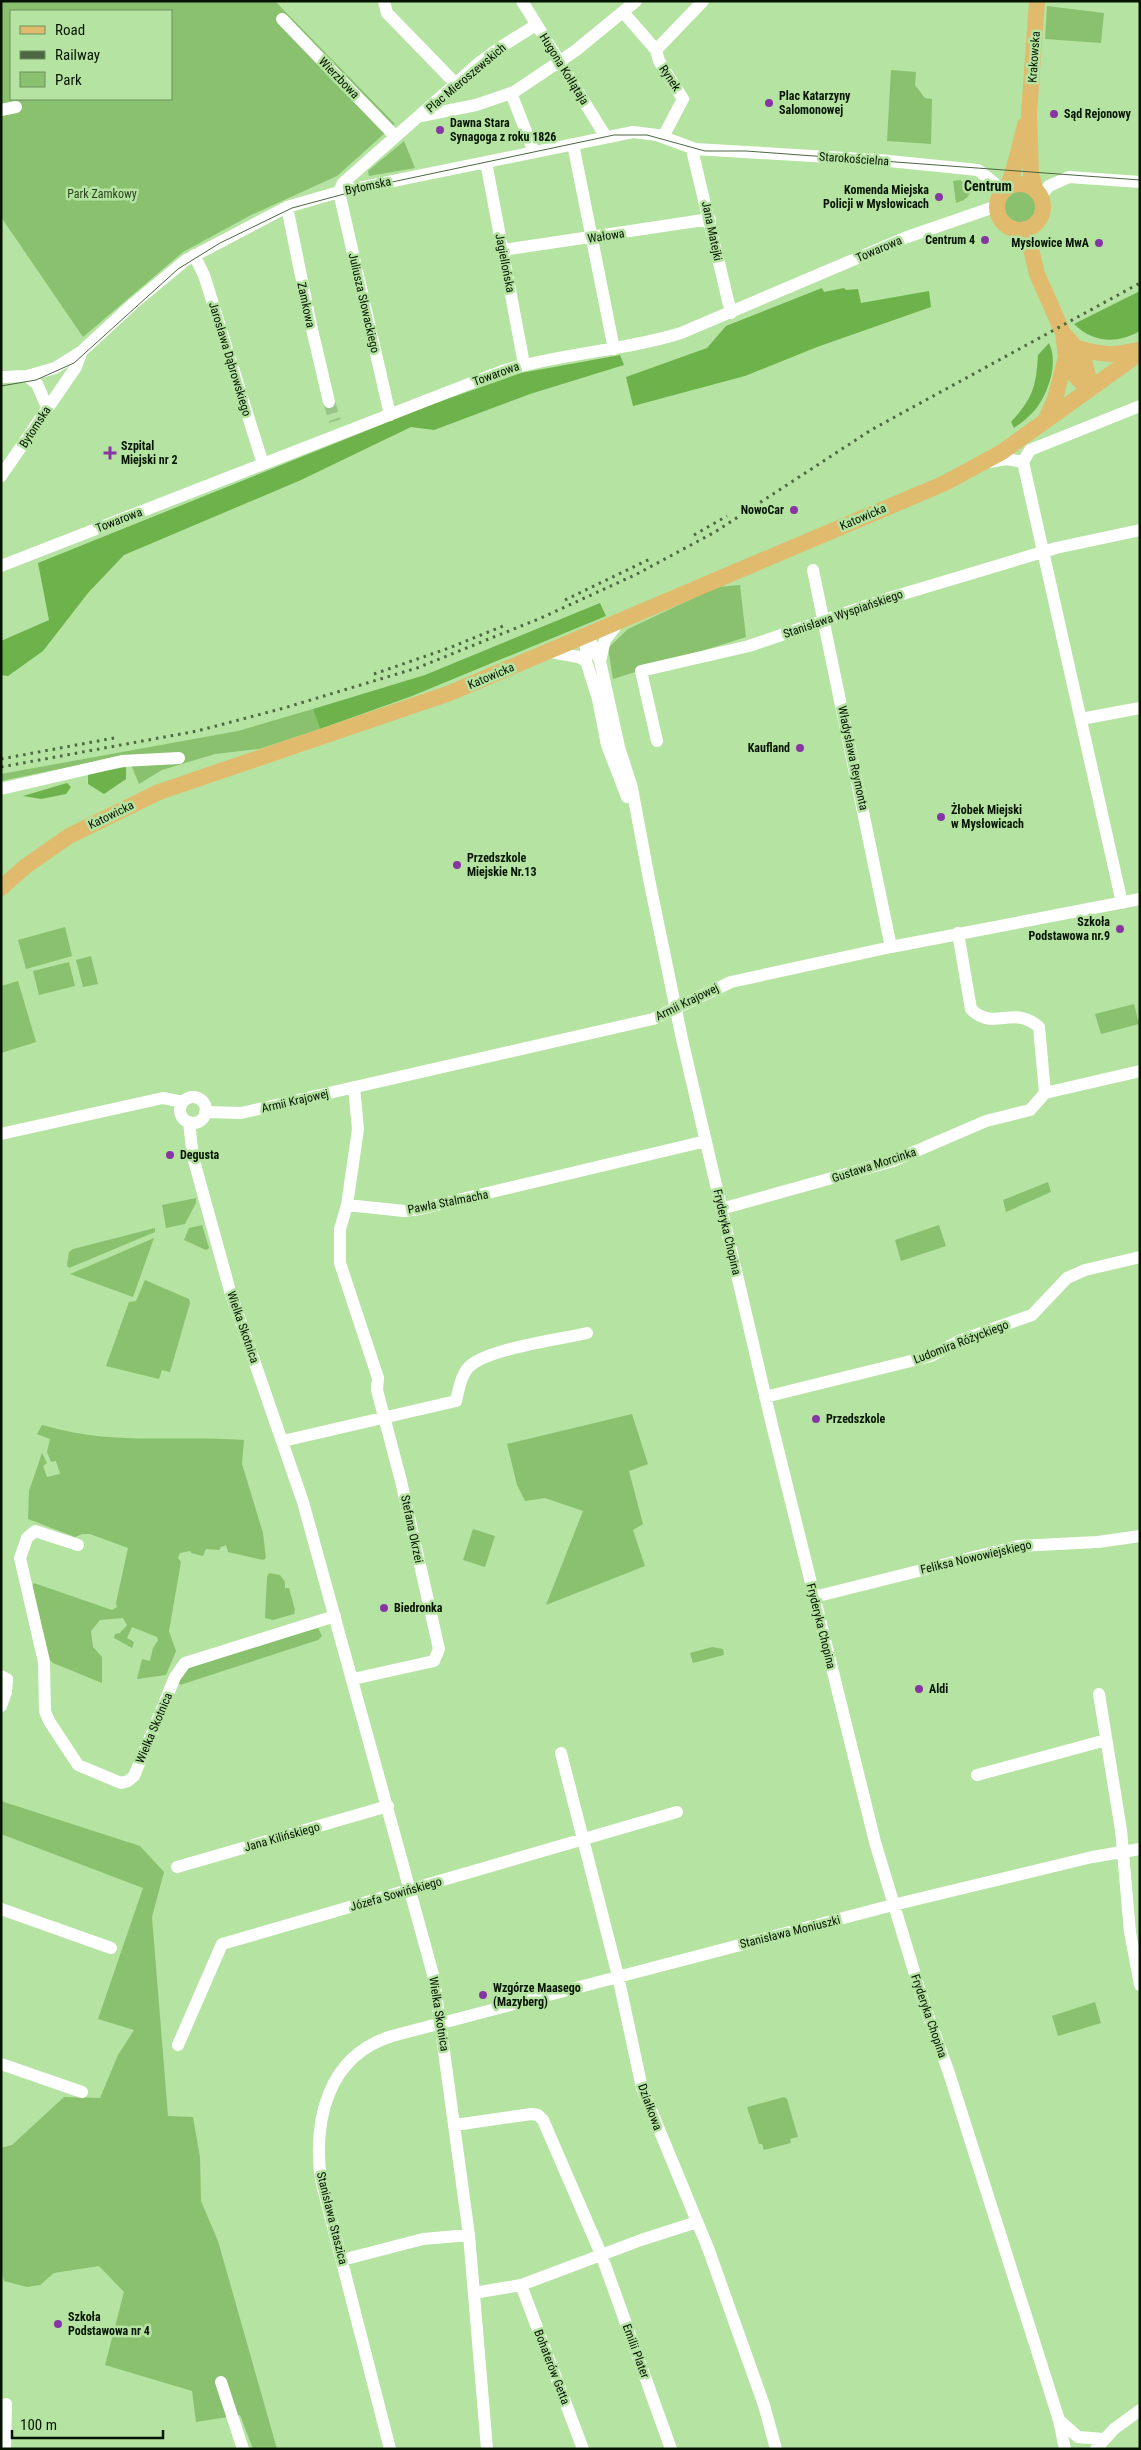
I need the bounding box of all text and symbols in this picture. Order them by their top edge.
legend [10,10,172,100]
text: Road [55,21,85,39]
street label: Hugona Kołłątaja [536,31,592,107]
street label: Krakowska [1025,31,1043,83]
street label: Plac Mieroszewskich [423,41,509,115]
text: Railway [55,46,100,64]
street label: Wierzbowa [316,54,362,102]
street label: Rynek [656,62,684,94]
text: Park [55,71,82,89]
place label: Plac Katarzyny Salomonowej [779,89,851,117]
marker: Plac Katarzyny Salomonowej [763,97,775,109]
place label: Sąd Rejonowy [1064,107,1132,121]
marker: Sąd Rejonowy [1048,108,1060,120]
place label: Dawna Stara Synagoga z roku 1826 [450,116,556,144]
marker: Dawna Stara Synagoga z roku 1826 [434,124,446,136]
street label: Starokościelna [818,150,890,168]
street label: Bytomska [344,174,393,198]
district label: Centrum [964,178,1012,194]
place label: Komenda Miejska Policji w Mysłowicach [823,183,929,211]
park label: Park Zamkowy [67,187,137,201]
marker: Komenda Miejska Policji w Mysłowicach [933,191,945,203]
street label: Jana Matejki [699,200,725,262]
street label: Wałowa [586,226,626,246]
street label: Jagiellońska [492,232,518,294]
street label: Towarowa [854,233,904,265]
place label: Centrum 4 [925,233,975,247]
marker: Centrum 4 [979,234,991,246]
place label: Mysłowice MwA [1011,236,1090,250]
marker: Mysłowice MwA [1093,237,1105,249]
street label: Juliusza Słowackiego [346,252,382,354]
street label: Zamkowa [294,281,318,329]
street label: Jarosława Dąbrowskiego [206,300,254,418]
street label: Towarowa [471,359,521,389]
street label: Bytomska [16,403,54,450]
place label: Szpital Miejski nr 2 [121,439,178,467]
marker: Szpital Miejski nr 2 [103,446,117,460]
street label: Katowicka [838,501,889,533]
place label: NowoCar [741,503,784,517]
marker: NowoCar [788,504,800,516]
street label: Towarowa [94,505,144,535]
street label: Stanisława Wyspiańskiego [781,587,905,641]
street label: Katowicka [466,660,517,692]
street label: Władysława Reymonta [835,704,871,812]
place label: Kaufland [748,741,790,755]
marker: Kaufland [794,742,806,754]
street label: Katowicka [86,798,136,832]
place label: Żłobek Miejski w Mysłowicach [951,802,1024,831]
marker: Żłobek Miejski w Mysłowicach [935,811,947,823]
place label: Przedszkole Miejskie Nr.13 [467,851,536,879]
marker: Przedszkole Miejskie Nr.13 [451,859,463,871]
place label: Szkoła Podstawowa nr.9 [1029,915,1110,943]
marker: Szkoła Podstawowa nr.9 [1114,923,1126,935]
street label: Armii Krajowej [653,981,721,1023]
street label: Armii Krajowej [260,1086,330,1116]
street label: Gustawa Morcinka [830,1145,918,1185]
place label: Degusta [180,1148,220,1162]
marker: Degusta [164,1149,176,1161]
street label: Pawła Stalmacha [407,1187,490,1217]
street label: Fryderyka Chopina [710,1188,744,1276]
street label: Wielka Skotnica [224,1289,262,1365]
street label: Ludomira Różyckiego [911,1317,1011,1367]
place label: Przedszkole [826,1412,885,1426]
marker: Przedszkole [810,1413,822,1425]
street label: Stefana Okrzei [398,1494,426,1564]
street label: Feliksa Nowowiejskiego [919,1537,1033,1577]
street label: Fryderyka Chopina [804,1582,838,1670]
place label: Biedronka [394,1601,443,1615]
marker: Biedronka [378,1602,390,1614]
place label: Aldi [929,1682,948,1696]
marker: Aldi [913,1683,925,1695]
street label: Wielka Skotnica [133,1690,175,1765]
street label: Jana Kilińskiego [243,1820,321,1854]
street label: Józefa Sowińskiego [349,1874,443,1914]
street label: Stanisława Moniuszki [738,1913,842,1951]
street label: Fryderyka Chopina [908,1972,950,2060]
street label: Wielka Skotnica [426,1976,452,2053]
place label: Wzgórze Maasego (Mazyberg) [493,1981,581,2009]
marker: Wzgórze Maasego (Mazyberg) [477,1989,489,2001]
street label: Działkowa [635,2082,665,2132]
street label: Stanisława Staszica [314,2170,350,2266]
place label: Szkoła Podstawowa nr 4 [68,2310,150,2338]
marker: Szkoła Podstawowa nr 4 [52,2318,64,2330]
street label: Emilii Plater [620,2322,652,2380]
street label: Bohaterów Getta [531,2328,573,2407]
scale bar [12,2408,164,2440]
text: 100 m [20,2416,57,2434]

